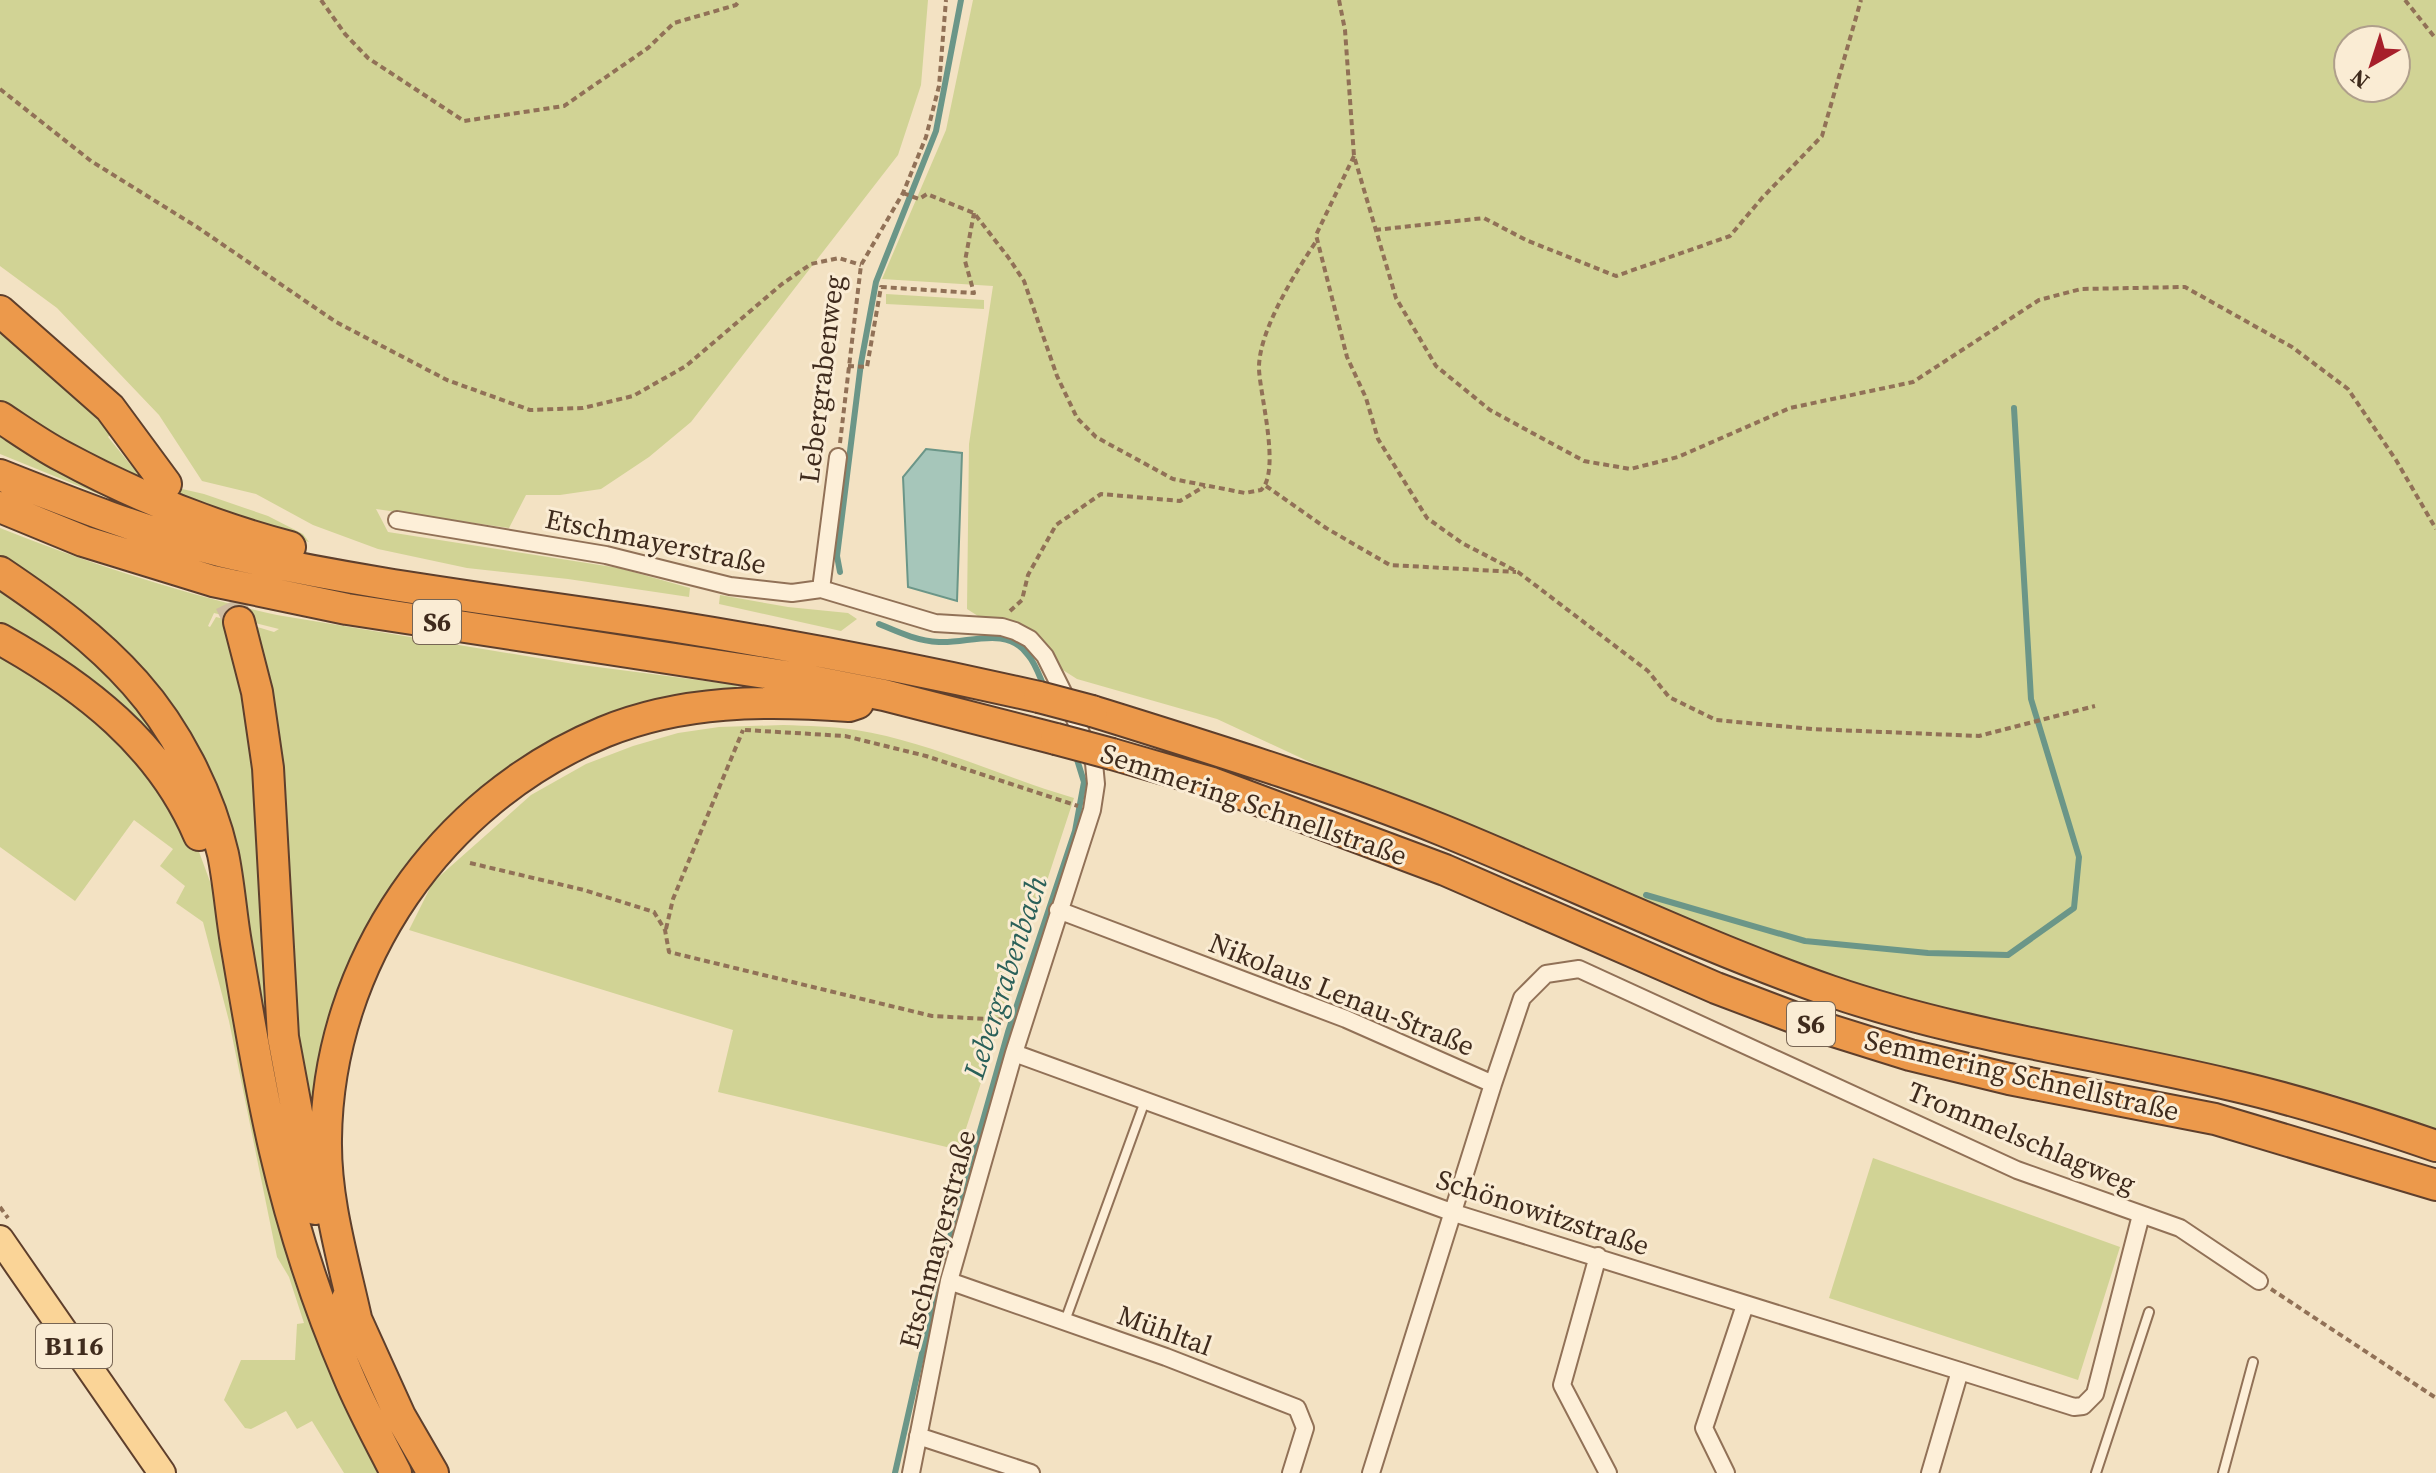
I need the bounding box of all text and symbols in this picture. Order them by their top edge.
north arrow [2332,24,2412,104]
text: N [2344,63,2375,96]
street label: Lebergrabenweg [789,273,853,485]
street label: Etschmayerstraße [542,499,770,583]
road number: S6 [413,600,461,644]
street label: Semmering Schnellstraße [1096,734,1412,874]
water label: Lebergrabenbach [953,870,1057,1085]
street label: Nikolaus Lenau-Straße [1204,923,1480,1065]
road number: S6 [1787,1002,1835,1046]
street label: Semmering Schnellstraße [1861,1020,2183,1130]
street label: Trommelschlagweg [1902,1072,2142,1202]
street label: Etschmayerstraße [890,1125,984,1353]
street label: Schönowitzstraße [1432,1160,1654,1264]
street label: Mühltal [1113,1295,1217,1365]
road number: B116 [36,1324,112,1368]

